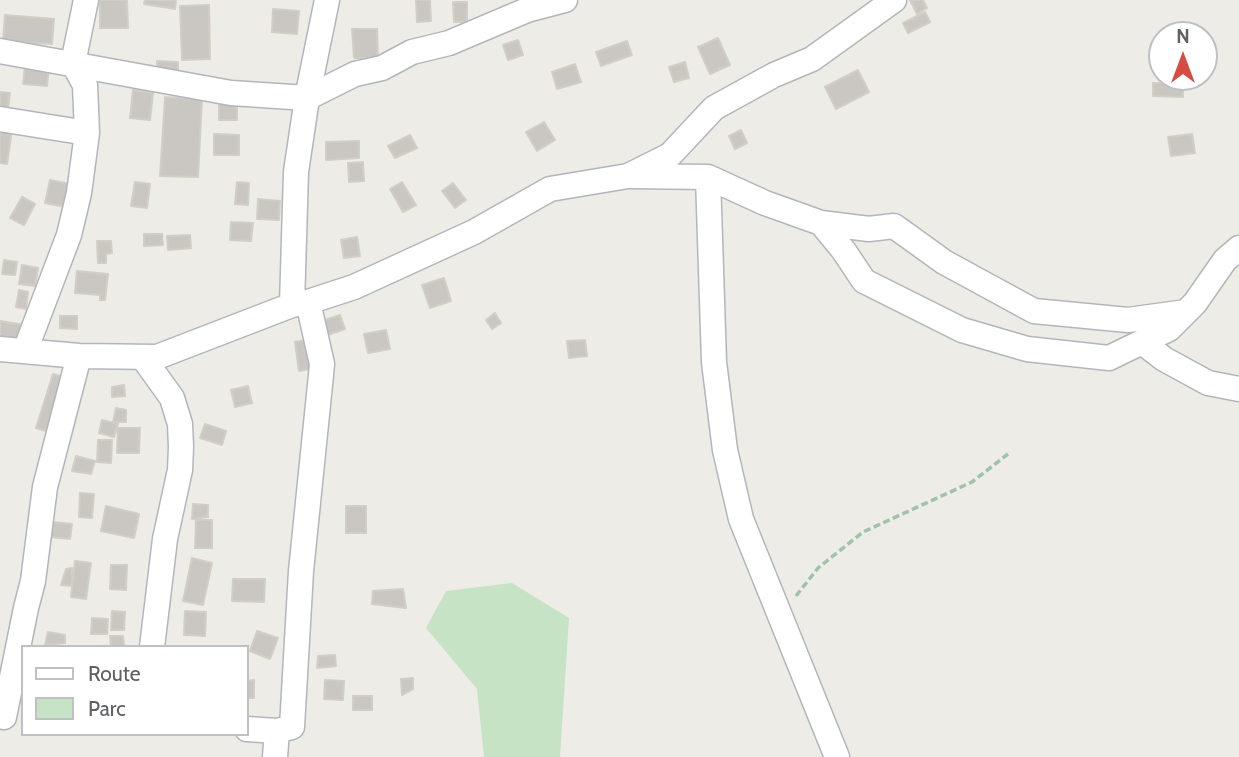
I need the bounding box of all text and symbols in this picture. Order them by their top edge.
north arrow [1148,21,1218,91]
text: N [1176,25,1190,48]
legend [21,645,248,736]
text: Route [88,661,141,686]
text: Parc [88,696,126,721]

